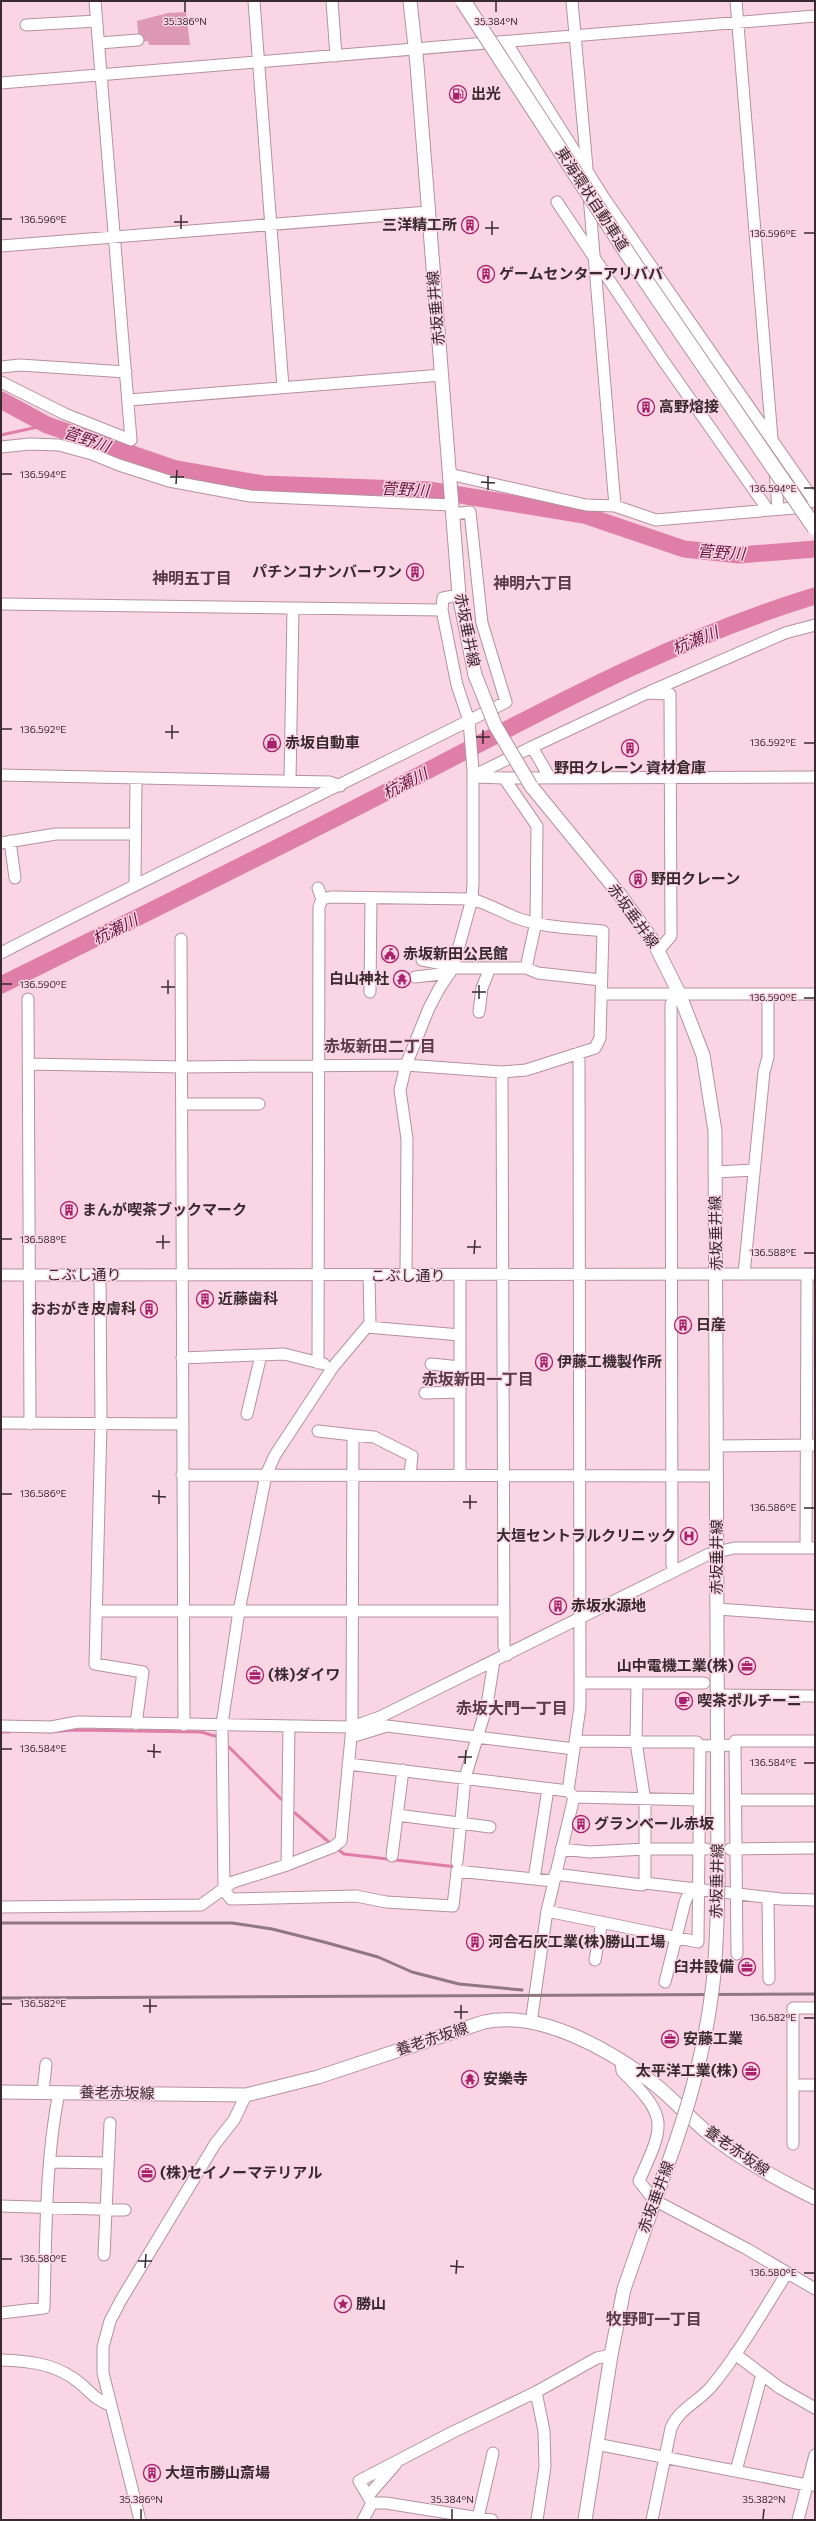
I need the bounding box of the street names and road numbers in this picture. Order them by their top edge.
street label: 東海環状自動車道 [553,143,633,254]
street label: 赤坂垂井線 [423,270,447,346]
street label: 赤坂垂井線 [452,591,484,668]
street label: 赤坂垂井線 [604,880,663,951]
street label: 赤坂垂井線 [705,1195,725,1271]
street label: こぶし通り [46,1265,122,1283]
street label: こぶし通り [370,1266,446,1284]
street label: 赤坂垂井線 [707,1519,725,1595]
street label: 赤坂垂井線 [706,1843,726,1919]
street label: 養老赤坂線 [393,2018,470,2058]
street label: 養老赤坂線 [79,2082,155,2102]
street label: 養老赤坂線 [702,2121,773,2179]
street label: 赤坂垂井線 [634,2158,676,2235]

